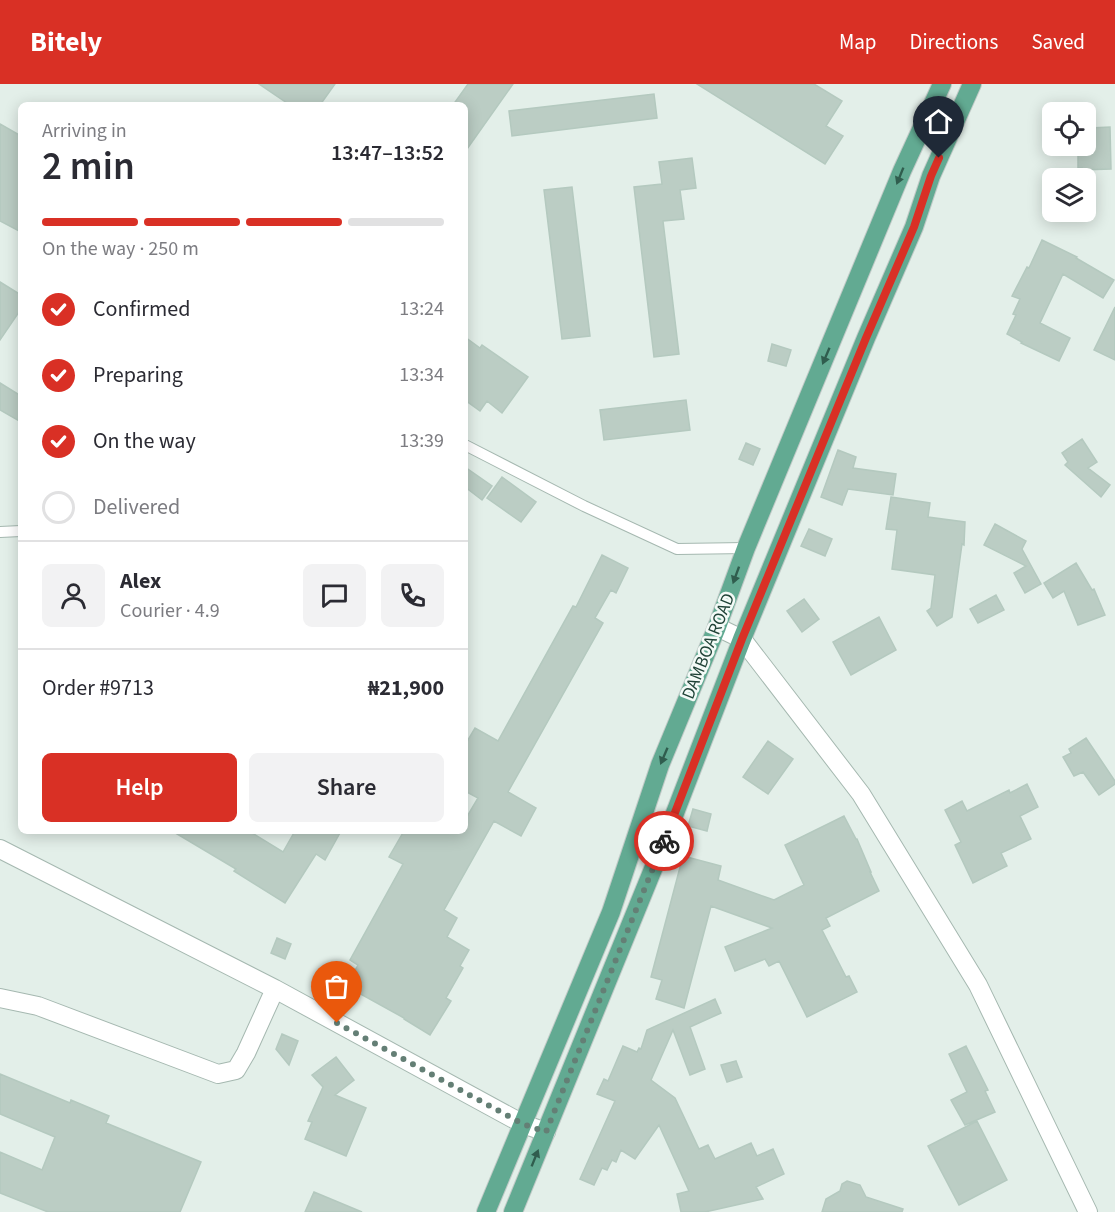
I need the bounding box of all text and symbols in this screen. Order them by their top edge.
text: Bitely [30,22,102,62]
text: Map [839,27,877,57]
text: Directions [910,27,998,57]
text: Saved [1031,27,1085,57]
pin [913,96,964,158]
map controls [1042,102,1096,222]
button: locate [1042,102,1096,156]
icon: home [922,105,955,138]
text: Arriving in [42,117,127,145]
text: 13:47–13:52 [331,137,444,169]
text: 2 min [42,139,135,195]
one-way arrow [895,167,905,185]
button: layers [1042,168,1096,222]
text: On the way · 250 m [42,235,199,263]
icon: check [42,293,75,326]
text: Confirmed [93,293,190,325]
text: 13:24 [399,295,444,323]
one-way arrow [821,347,830,365]
icon: check [42,359,75,392]
text: Preparing [93,359,183,391]
text: 13:34 [399,361,444,389]
icon: check [42,425,75,458]
text: On the way [93,425,196,457]
text: 13:39 [399,427,444,455]
text: Delivered [93,491,180,523]
button: person [42,564,105,627]
button: chat [303,564,366,627]
button: phone [381,564,444,627]
text: Alex [120,565,161,597]
one-way arrow [731,566,740,584]
street label: DAMBOA ROAD [676,589,741,703]
text: Courier · 4.9 [120,597,220,625]
text: Order #9713 [42,672,154,704]
text: ₦21,900 [368,672,444,704]
one-way arrow [659,747,668,765]
button: Help [42,753,237,822]
button: Share [249,753,444,822]
courier [634,811,694,871]
icon: bike [648,825,681,858]
pin [311,961,362,1023]
icon: bag [320,970,353,1003]
one-way arrow [530,1148,540,1166]

